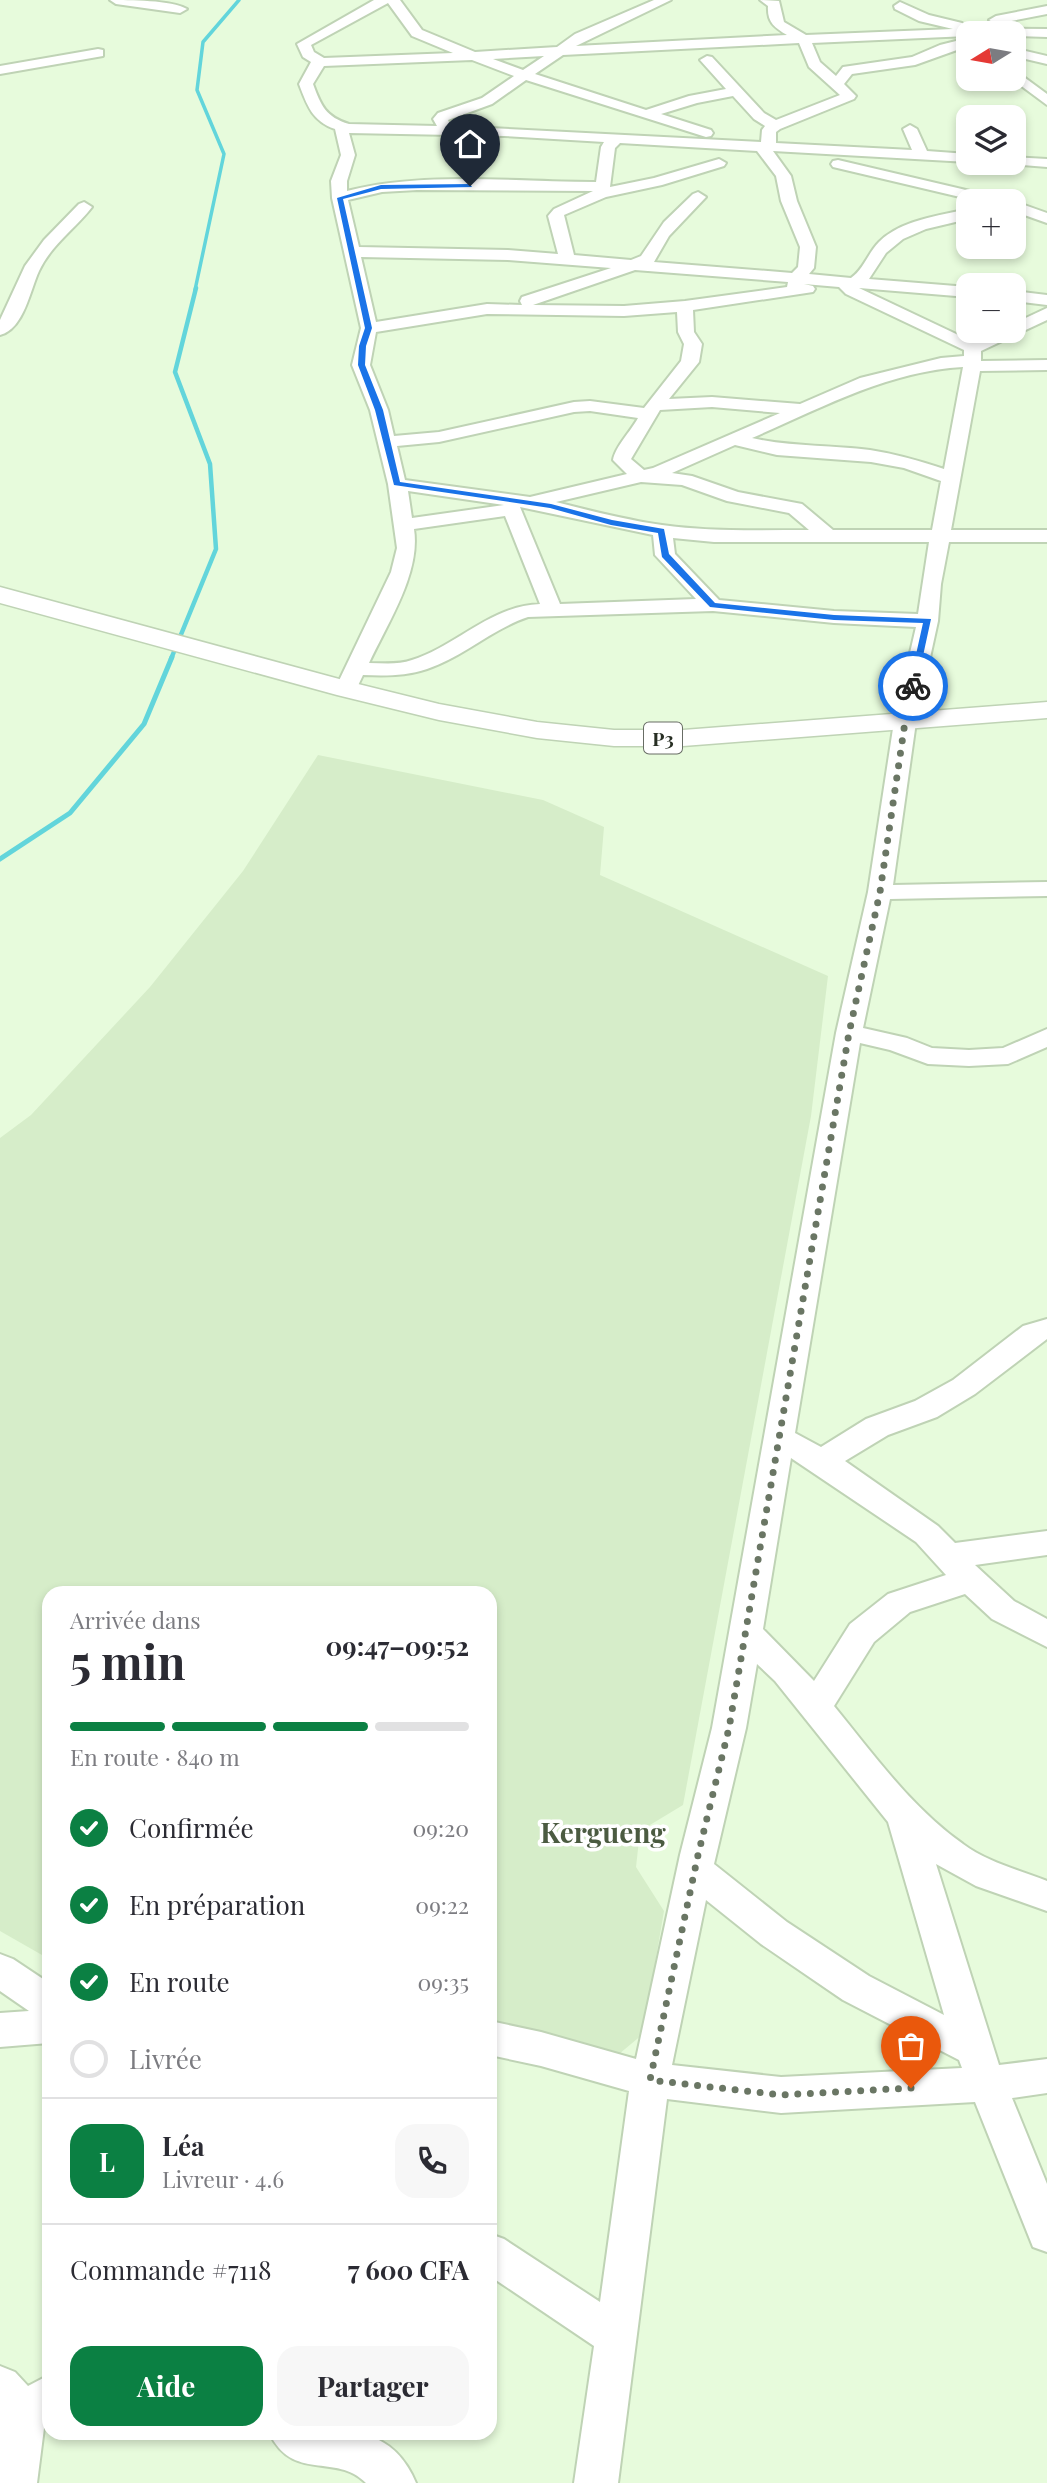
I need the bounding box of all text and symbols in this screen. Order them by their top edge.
north arrow [956,21,1026,91]
map controls [956,21,1026,343]
button: layers [956,105,1026,175]
pin [440,114,500,186]
icon: home [451,125,489,163]
button: + [956,189,1026,259]
button: − [956,273,1026,343]
courier [878,651,948,721]
icon: bike [894,667,932,705]
road number: P3 [644,722,682,754]
text: Arrivée dans [70,1604,201,1635]
text: 09:47–09:52 [326,1628,469,1663]
text: 5 min [70,1630,185,1692]
text: En route · 840 m [70,1741,240,1772]
icon: check [70,1809,108,1847]
text: Confirmée [129,1810,254,1845]
text: 09:20 [413,1812,469,1843]
district label: Kergueng [540,1813,666,1850]
icon: check [70,1886,108,1924]
text: En préparation [129,1887,305,1922]
text: 09:22 [415,1889,469,1920]
icon: check [70,1963,108,2001]
text: En route [129,1964,230,1999]
text: 09:35 [417,1966,469,1997]
pin [881,2016,941,2088]
icon: bag [892,2027,930,2065]
text: Livrée [129,2041,202,2076]
button: phone [395,2124,469,2198]
text: Léa [162,2128,204,2163]
text: L [99,2144,115,2179]
text: Livreur · 4.6 [162,2163,284,2194]
text: Commande #7118 [70,2252,271,2287]
text: 7 600 CFA [348,2252,469,2287]
button: Aide [70,2346,263,2426]
button: Partager [277,2346,469,2426]

